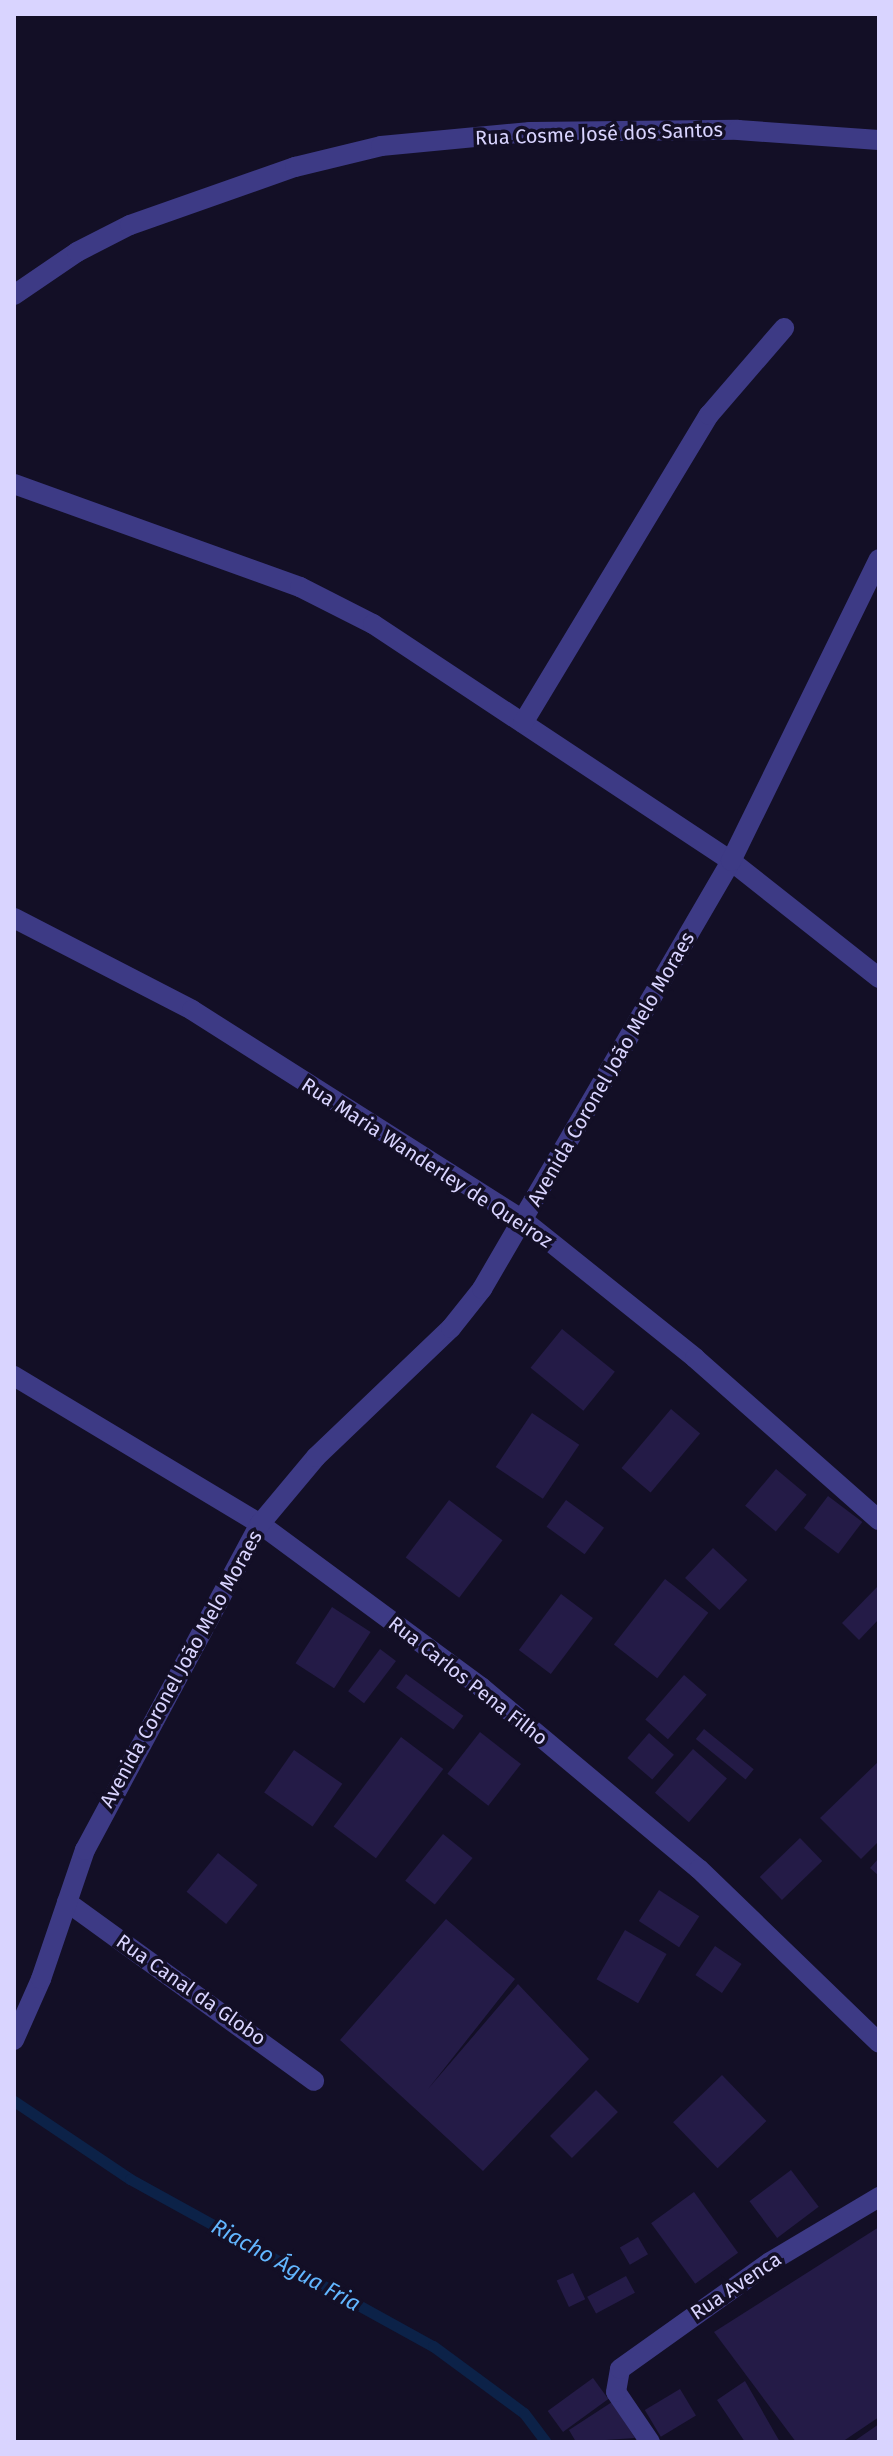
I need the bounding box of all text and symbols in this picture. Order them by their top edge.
street label: Rua Cosme José dos Santos [475,118,723,150]
street label: Avenida Coronel João Melo Moraes [522,928,700,1210]
street label: Rua Maria Wanderley de Queiroz [297,1073,557,1253]
street label: Avenida Coronel João Melo Moraes [95,1526,267,1812]
street label: Rua Carlos Pena Filho [384,1611,552,1751]
street label: Rua Canal da Globo [112,1929,270,2051]
water label: Riacho Água Fria [207,2213,365,2317]
street label: Rua Avenca [686,2247,786,2325]

